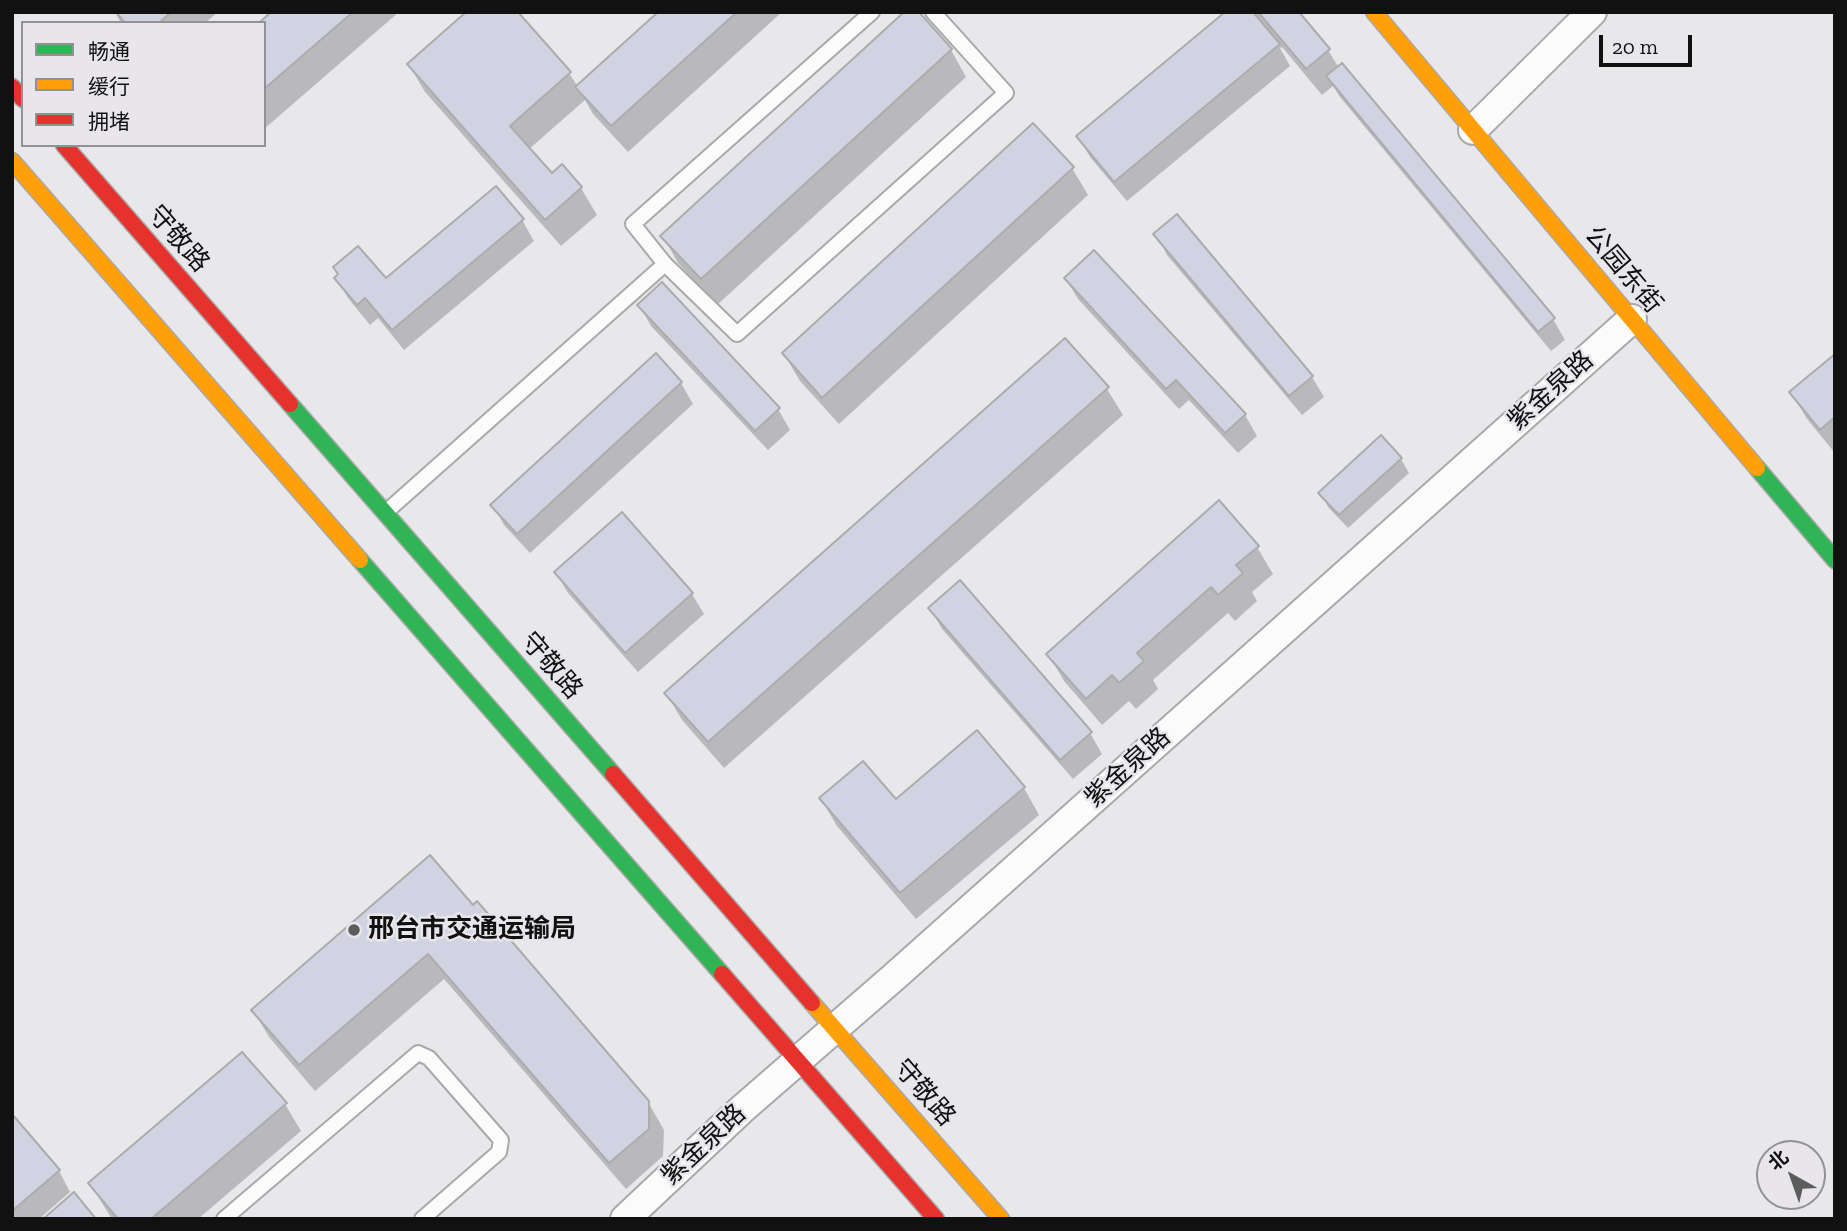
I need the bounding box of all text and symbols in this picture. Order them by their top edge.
legend [21,21,266,147]
scale bar [1602,21,1695,65]
text: 20 m [1612,34,1658,59]
text: 畅通 [88,39,130,64]
text: 缓行 [88,74,130,99]
text: 拥堵 [88,109,130,134]
street label: 守敬路 [141,199,215,279]
street label: 公园东街 [1578,220,1668,320]
street label: 紫金泉路 [1502,345,1600,437]
street label: 守敬路 [514,626,588,706]
street label: 紫金泉路 [1079,722,1177,814]
place label: 邢台市交通运输局 [368,914,576,946]
marker: 邢台市交通运输局 [346,922,362,938]
street label: 守敬路 [887,1053,961,1133]
street label: 紫金泉路 [655,1098,753,1192]
north arrow [1756,1140,1826,1210]
text: 北 [1764,1145,1793,1175]

